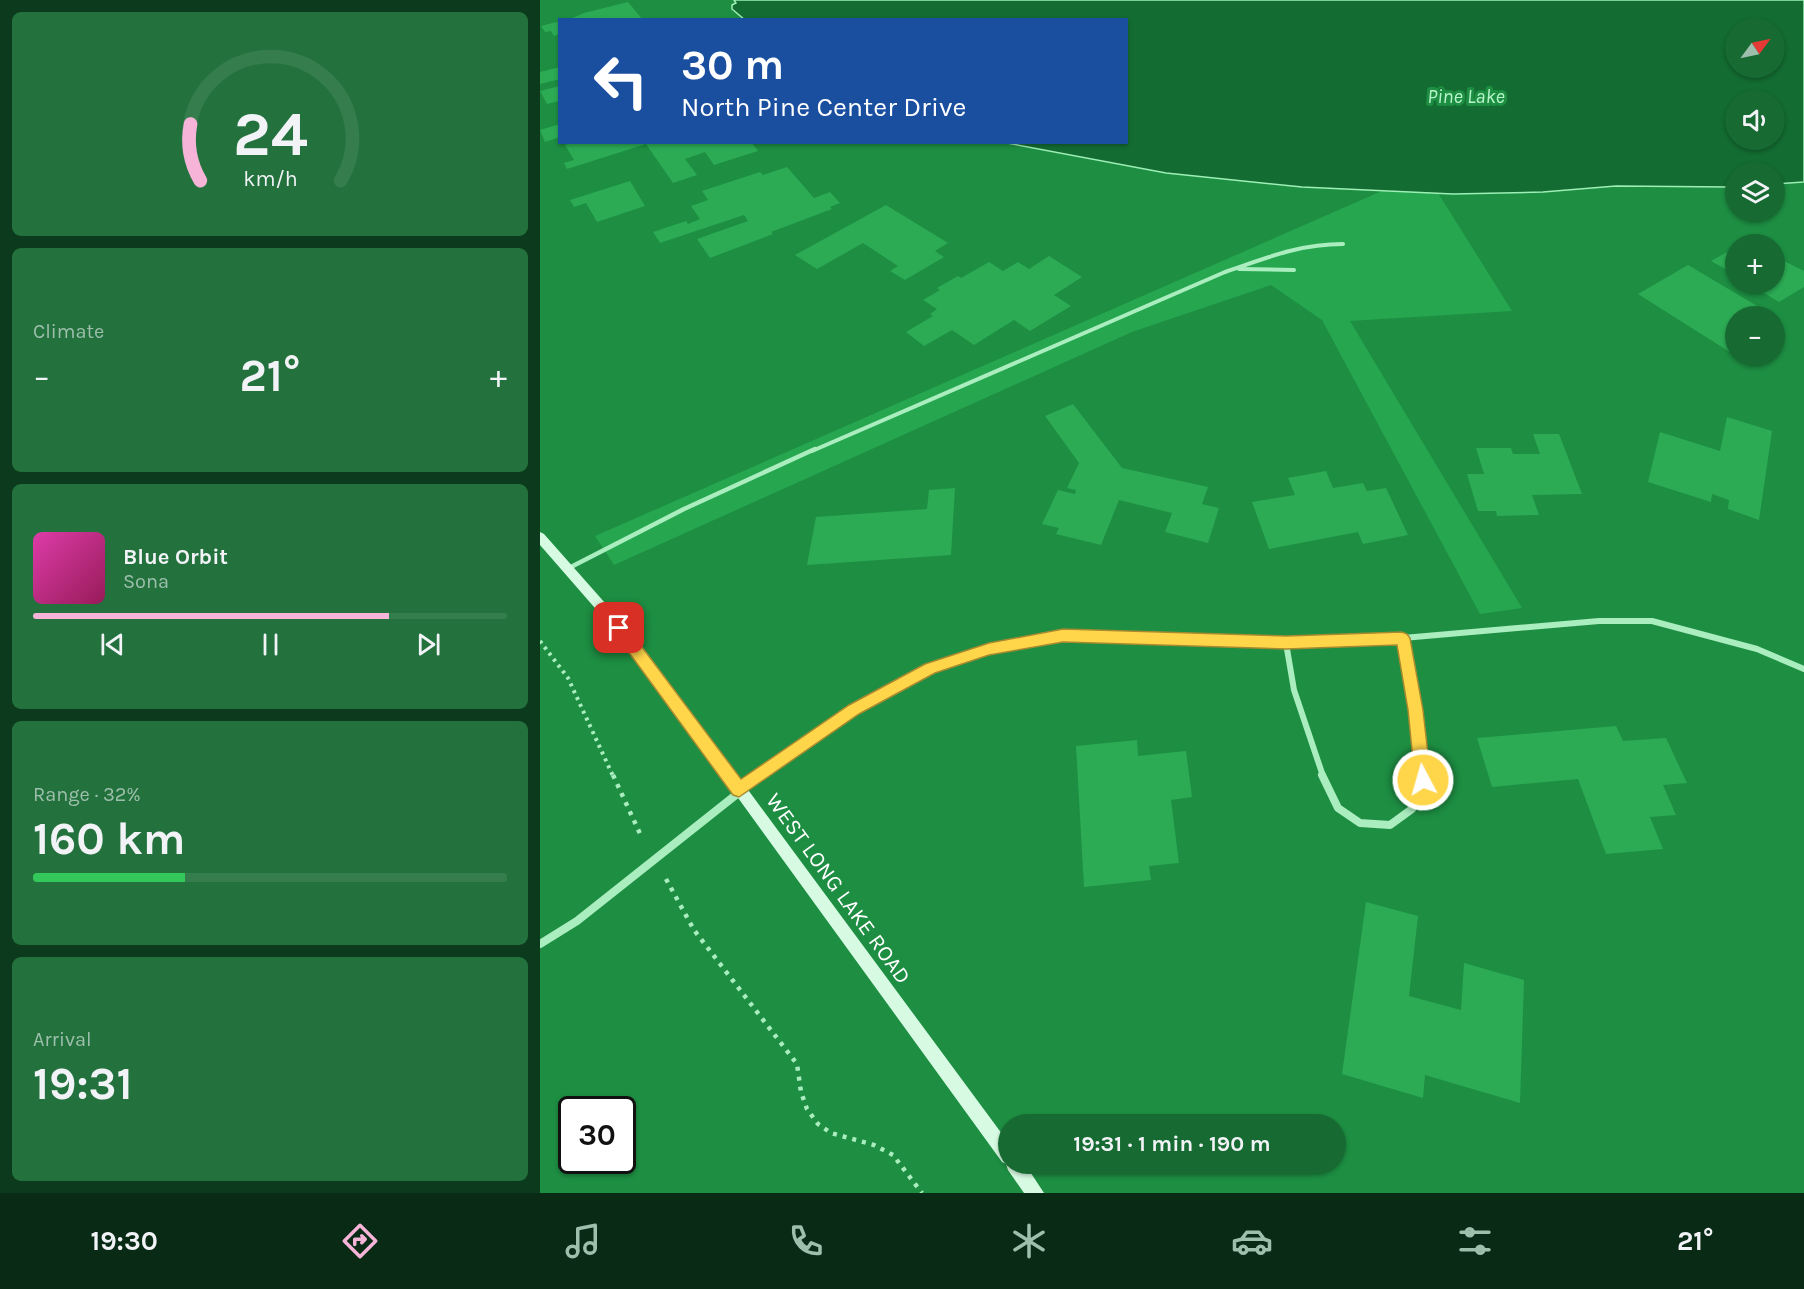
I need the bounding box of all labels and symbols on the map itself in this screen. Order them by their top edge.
north arrow [1725,18,1785,78]
water label: Pine Lake [1427,85,1505,108]
pin [593,602,644,653]
position arrow [1391,748,1455,812]
street label: WEST LONG LAKE ROAD [760,788,916,989]
speed limit sign: 30 [558,1096,636,1174]

